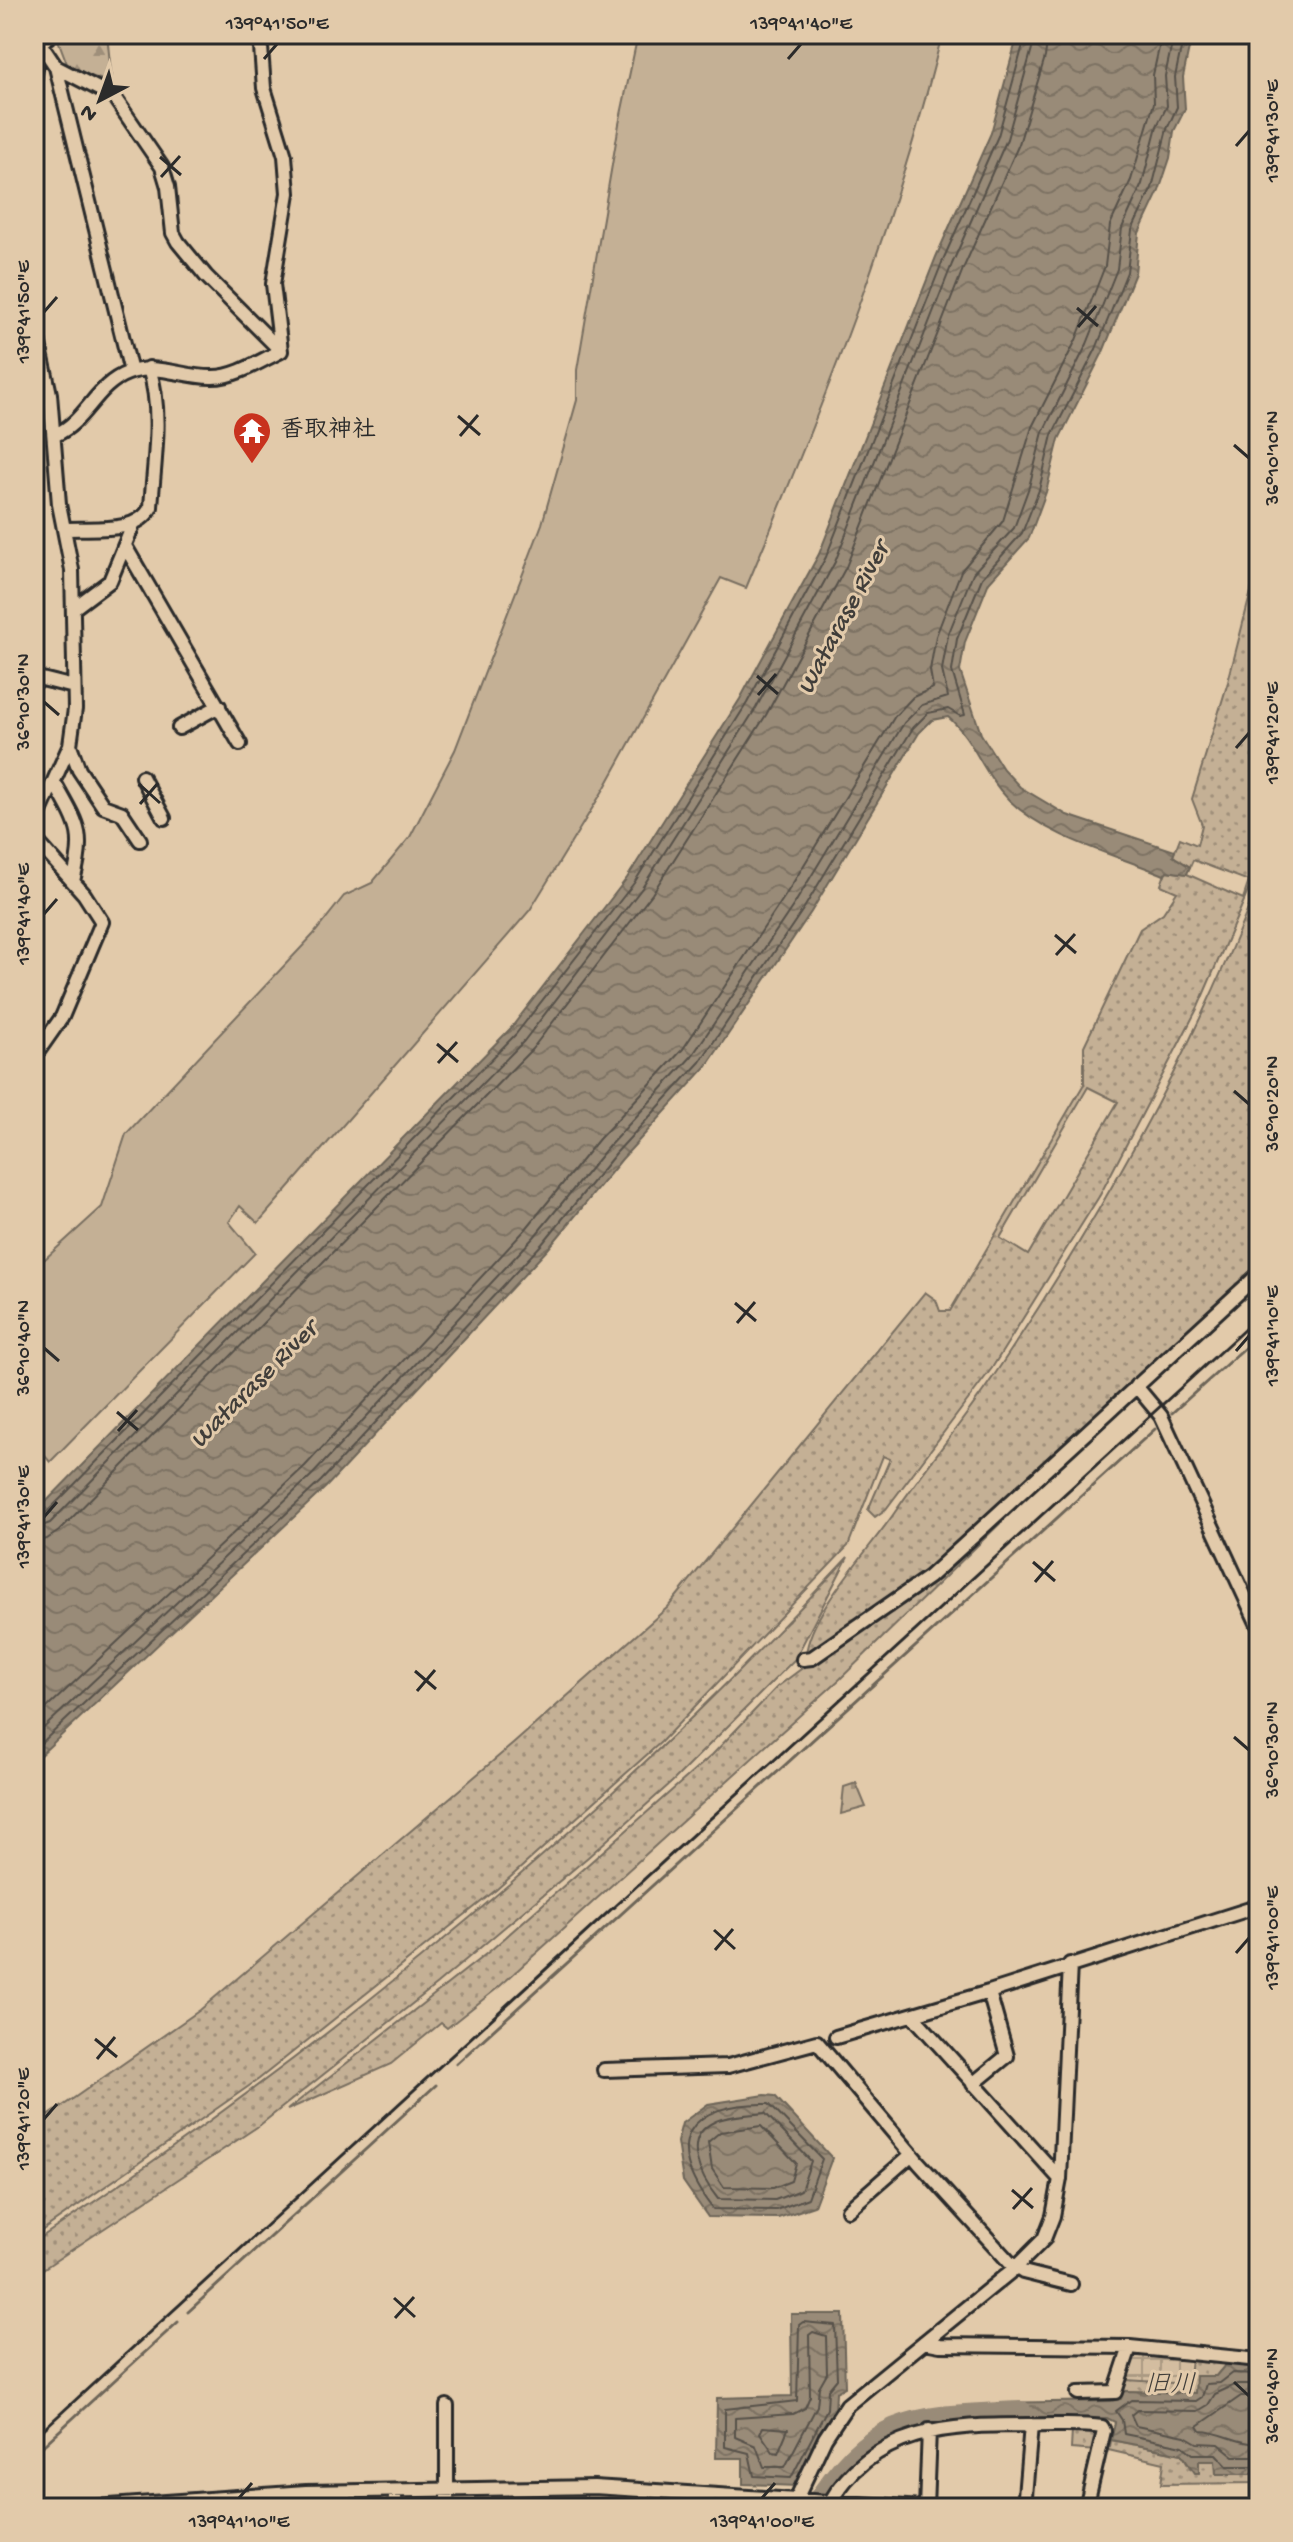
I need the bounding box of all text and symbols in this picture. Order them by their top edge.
text: 139°41'50"E [225,14,330,37]
text: 139°41'40"E [749,14,853,37]
north arrow [60,60,140,140]
text: 139°41'30"E [1263,78,1286,183]
text: N [76,98,103,127]
text: 139°41'50"E [14,259,37,364]
temple icon: 香取神社 [231,410,273,465]
text: 36°10'10"N [1263,411,1286,506]
place label: 香取神社 [280,416,376,446]
water label: Watarase River [792,533,900,700]
text: 36°10'30"N [14,653,37,752]
text: 139°41'20"E [1263,680,1286,785]
text: 139°41'40"E [14,862,37,966]
text: 36°10'20"N [1263,1056,1286,1153]
text: 139°41'10"E [1263,1284,1286,1387]
text: 36°10'40"N [14,1300,37,1397]
water label: Watarase River [185,1312,329,1456]
text: 139°41'30"E [14,1464,37,1569]
text: 36°10'30"N [1263,1701,1286,1800]
text: 139°41'00"E [1263,1885,1286,1991]
text: 139°41'20"E [14,2066,37,2171]
text: 36°10'40"N [1263,2348,1286,2445]
water label: 旧川 [1144,2371,1196,2403]
text: 139°41'10"E [188,2512,291,2535]
text: 139°41'00"E [709,2512,815,2535]

